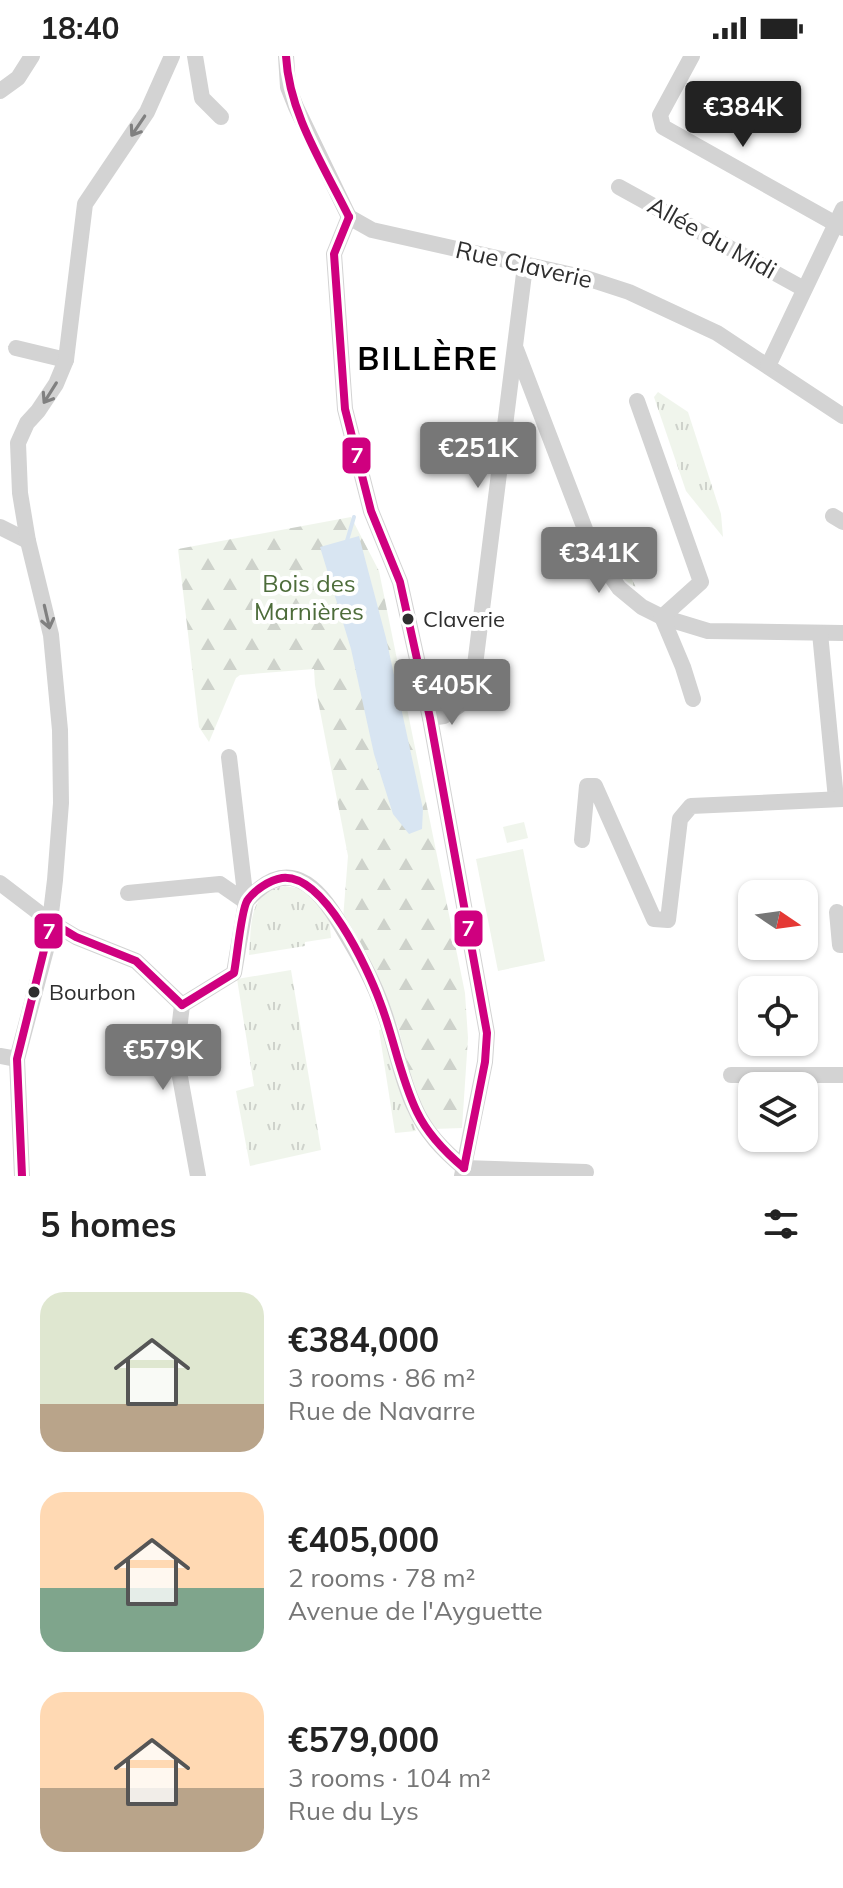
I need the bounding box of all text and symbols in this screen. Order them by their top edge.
text: 18:40 [40,9,119,47]
pin: €384K [687,81,799,149]
text: €384K [703,90,783,123]
one-way arrow [130,114,146,136]
street label: Allée du Midi [643,189,782,285]
street label: Rue Claverie [453,234,595,294]
district label: BILLÈRE [357,338,499,378]
one-way arrow [42,381,58,403]
pin: €251K [422,422,534,490]
text: €251K [438,431,518,464]
line badge: 7 [341,436,372,475]
text: 7 [350,441,364,469]
pin: €341K [543,527,655,595]
text: €341K [559,536,639,569]
park label: Bois des Marnières [254,568,364,626]
one-way arrow [40,603,55,629]
place label: Claverie [423,605,505,633]
marker: Claverie [400,611,416,627]
pin: €405K [396,659,508,727]
text: €405K [412,668,492,701]
north arrow [738,880,818,960]
map controls [738,880,818,1152]
line badge: 7 [453,909,484,948]
line badge: 7 [33,912,64,950]
text: 7 [461,914,475,942]
text: 7 [42,917,56,945]
button: locate [738,976,818,1056]
place label: Bourbon [49,978,136,1006]
marker: Bourbon [26,984,42,1000]
pin: €579K [107,1024,219,1092]
text: €579K [123,1033,203,1066]
button: layers [738,1072,818,1152]
icon: filters [759,1202,803,1246]
text: 5 homes [40,1203,177,1246]
text: €384,000 [288,1318,439,1361]
icon: home [104,1324,200,1420]
text: 3 rooms · 86 m² [288,1361,475,1394]
text: Rue de Navarre [288,1394,475,1427]
text: €405,000 [288,1518,439,1561]
icon: home [104,1524,200,1620]
text: 2 rooms · 78 m² [288,1561,475,1594]
text: Avenue de l'Ayguette [288,1594,543,1627]
text: €579,000 [288,1718,439,1761]
icon: home [104,1724,200,1820]
text: 3 rooms · 104 m² [288,1761,491,1794]
text: Rue du Lys [288,1794,419,1827]

